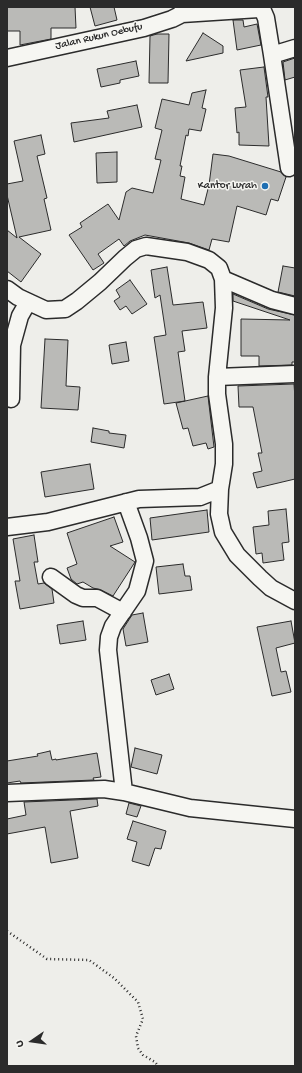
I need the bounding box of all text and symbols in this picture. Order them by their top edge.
street label: Jalan Rukun Oebufu [54,21,144,53]
place label: Kantor Lurah [198,179,257,193]
marker: Kantor Lurah [260,181,270,191]
north arrow [12,1021,52,1061]
text: U [14,1039,27,1048]

